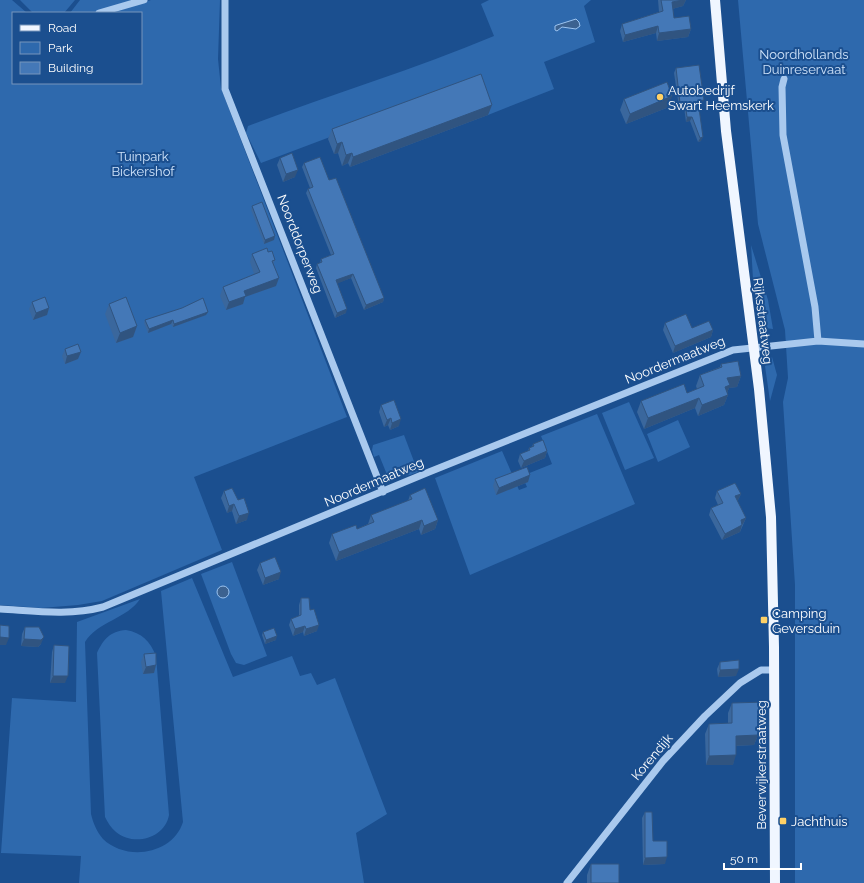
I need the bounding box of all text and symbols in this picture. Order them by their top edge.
legend [12,12,142,84]
text: Road [48,21,77,35]
text: Park [48,41,73,55]
park label: Noordhollands Duinreservaat [759,47,849,77]
text: Building [48,61,94,75]
place label: Autobedrijf Swart Heemskerk [668,83,774,113]
marker: Autobedrijf Swart Heemskerk [655,92,665,102]
park label: Tuinpark Bickershof [111,149,175,179]
street label: Noorddorperweg [274,193,326,295]
street label: Rijksstraatweg [750,277,776,365]
street label: Noordermaatweg [623,333,727,387]
street label: Noordermaatweg [322,454,426,510]
place label: Camping Geversduin [772,606,840,636]
marker: Camping Geversduin [759,615,769,625]
street label: Beverwijkerstraatweg [754,700,769,830]
street label: Korendijk [628,731,676,783]
place label: Jachthuis [791,814,848,829]
marker: Jachthuis [778,816,788,826]
scale bar [724,845,801,871]
text: 50 m [730,852,758,866]

